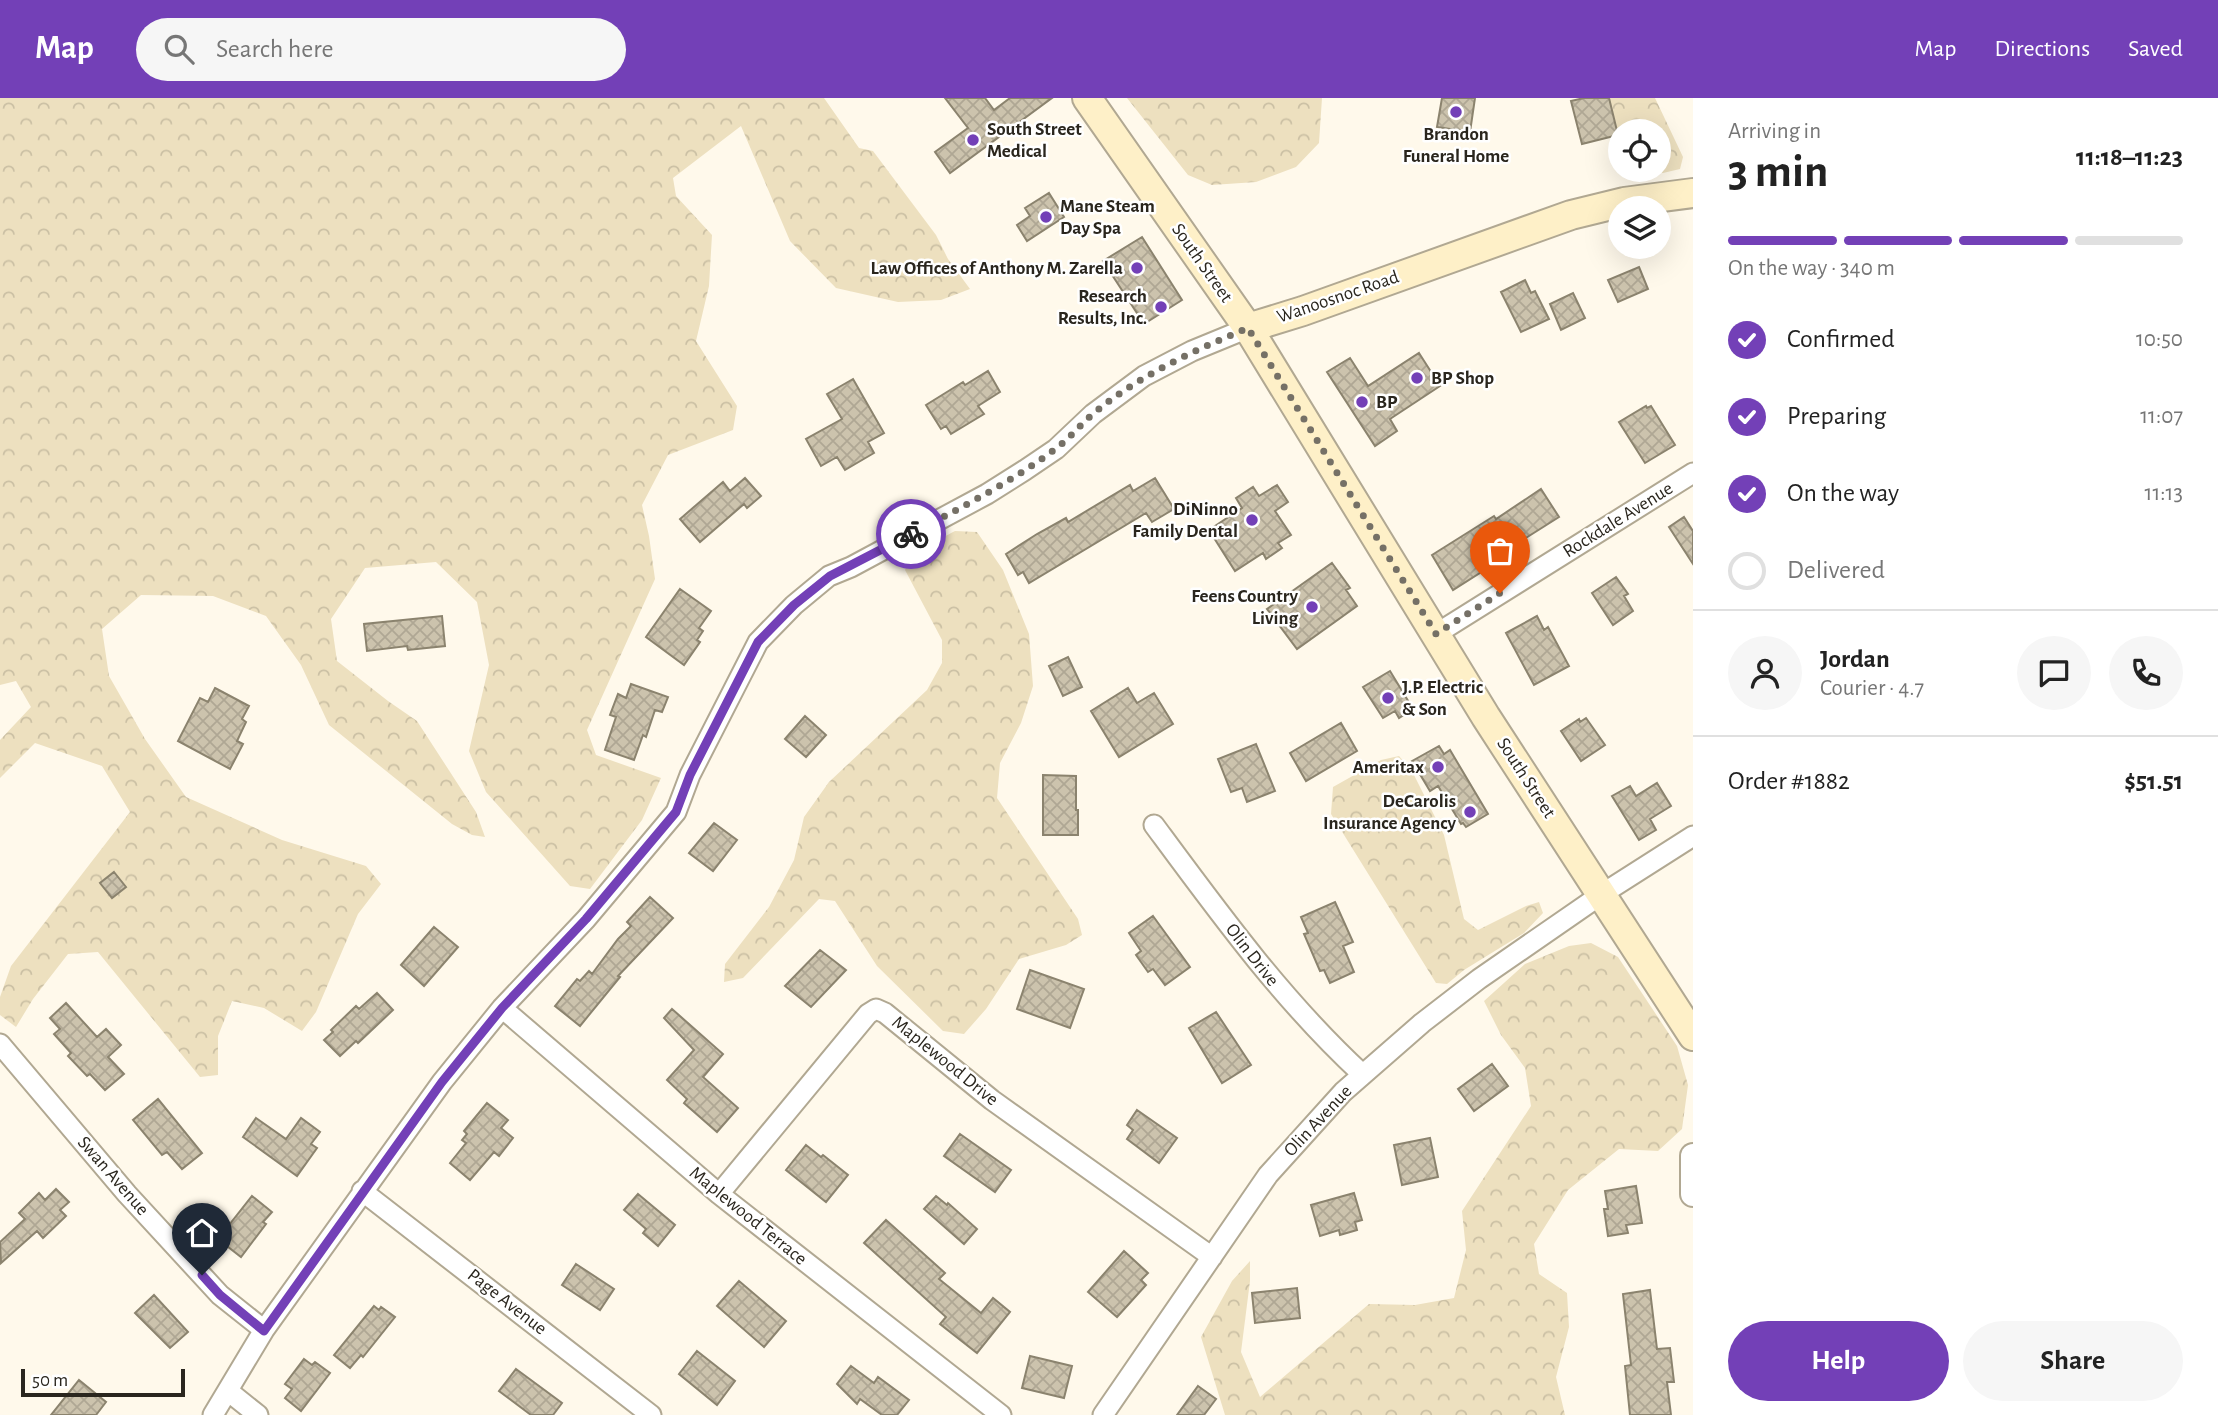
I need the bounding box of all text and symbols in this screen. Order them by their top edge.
search box [136,18,626,81]
icon: search [160,30,198,68]
text: Map [35,32,94,65]
text: Search here [216,36,334,62]
text: Map [1914,37,1956,61]
text: Directions [1994,37,2090,61]
text: Saved [2128,37,2183,61]
marker: Brandon Funeral Home [1448,104,1464,120]
map controls [1608,119,1671,259]
button: locate [1608,119,1671,182]
place label: South Street Medical [987,120,1082,161]
text: Arriving in [1728,120,1821,143]
place label: Brandon Funeral Home [1403,125,1509,166]
marker: South Street Medical [965,132,981,148]
text: 11:18–11:23 [2076,144,2183,170]
text: 3 min [1728,149,1828,195]
button: layers [1608,196,1671,259]
place label: Mane Steam Day Spa [1060,197,1155,238]
marker: Mane Steam Day Spa [1038,209,1054,225]
street label: South Street [1168,220,1236,306]
text: On the way · 340 m [1728,257,1895,280]
place label: Law Offices of Anthony M. Zarella [871,259,1123,278]
marker: Law Offices of Anthony M. Zarella [1129,260,1145,276]
street label: Wanoosnoc Road [1275,267,1401,327]
place label: Research Results, Inc. [1058,287,1147,328]
marker: Research Results, Inc. [1153,299,1169,315]
icon: check [1728,321,1766,359]
text: Confirmed [1787,326,1895,352]
text: 10:50 [2136,328,2183,351]
place label: BP Shop [1431,369,1494,388]
marker: BP Shop [1409,370,1425,386]
place label: BP [1376,393,1398,412]
marker: BP [1354,394,1370,410]
icon: check [1728,398,1766,436]
text: Preparing [1787,403,1886,429]
text: 11:07 [2140,405,2183,428]
icon: check [1728,475,1766,513]
street label: Rockdale Avenue [1560,479,1676,561]
text: On the way [1787,480,1899,506]
text: 11:13 [2145,482,2183,505]
courier [876,499,946,569]
place label: DiNinno Family Dental [1132,500,1238,541]
marker: DiNinno Family Dental [1244,512,1260,528]
icon: bike [892,515,930,553]
pin [1470,521,1530,593]
icon: bag [1481,532,1519,570]
text: Delivered [1787,557,1885,583]
place label: Feens Country Living [1191,587,1298,628]
marker: Feens Country Living [1304,599,1320,615]
button: person [1728,636,1802,710]
button: chat [2017,636,2091,710]
button: phone [2109,636,2183,710]
text: Jordan [1820,646,1890,672]
text: Courier · 4.7 [1820,677,1924,700]
place label: J.P. Electric & Son [1402,678,1484,719]
marker: J.P. Electric & Son [1380,690,1396,706]
street label: South Street [1493,734,1559,822]
place label: Ameritax [1353,758,1424,777]
marker: Ameritax [1430,759,1446,775]
text: Order #1882 [1728,768,1850,794]
text: $51.51 [2124,768,2183,794]
place label: DeCarolis Insurance Agency [1323,792,1456,833]
marker: DeCarolis Insurance Agency [1462,804,1478,820]
street label: Olin Drive [1222,920,1282,990]
street label: Maplewood Drive [888,1013,1002,1109]
street label: Olin Avenue [1280,1082,1356,1160]
street label: Swan Avenue [74,1133,152,1219]
street label: Maplewood Terrace [686,1163,810,1269]
pin [172,1203,232,1275]
icon: home [183,1214,221,1252]
street label: Page Avenue [464,1265,550,1339]
button: Help [1728,1321,1949,1401]
button: Share [1963,1321,2183,1401]
scale bar [21,1366,186,1398]
text: 50 m [32,1371,68,1390]

